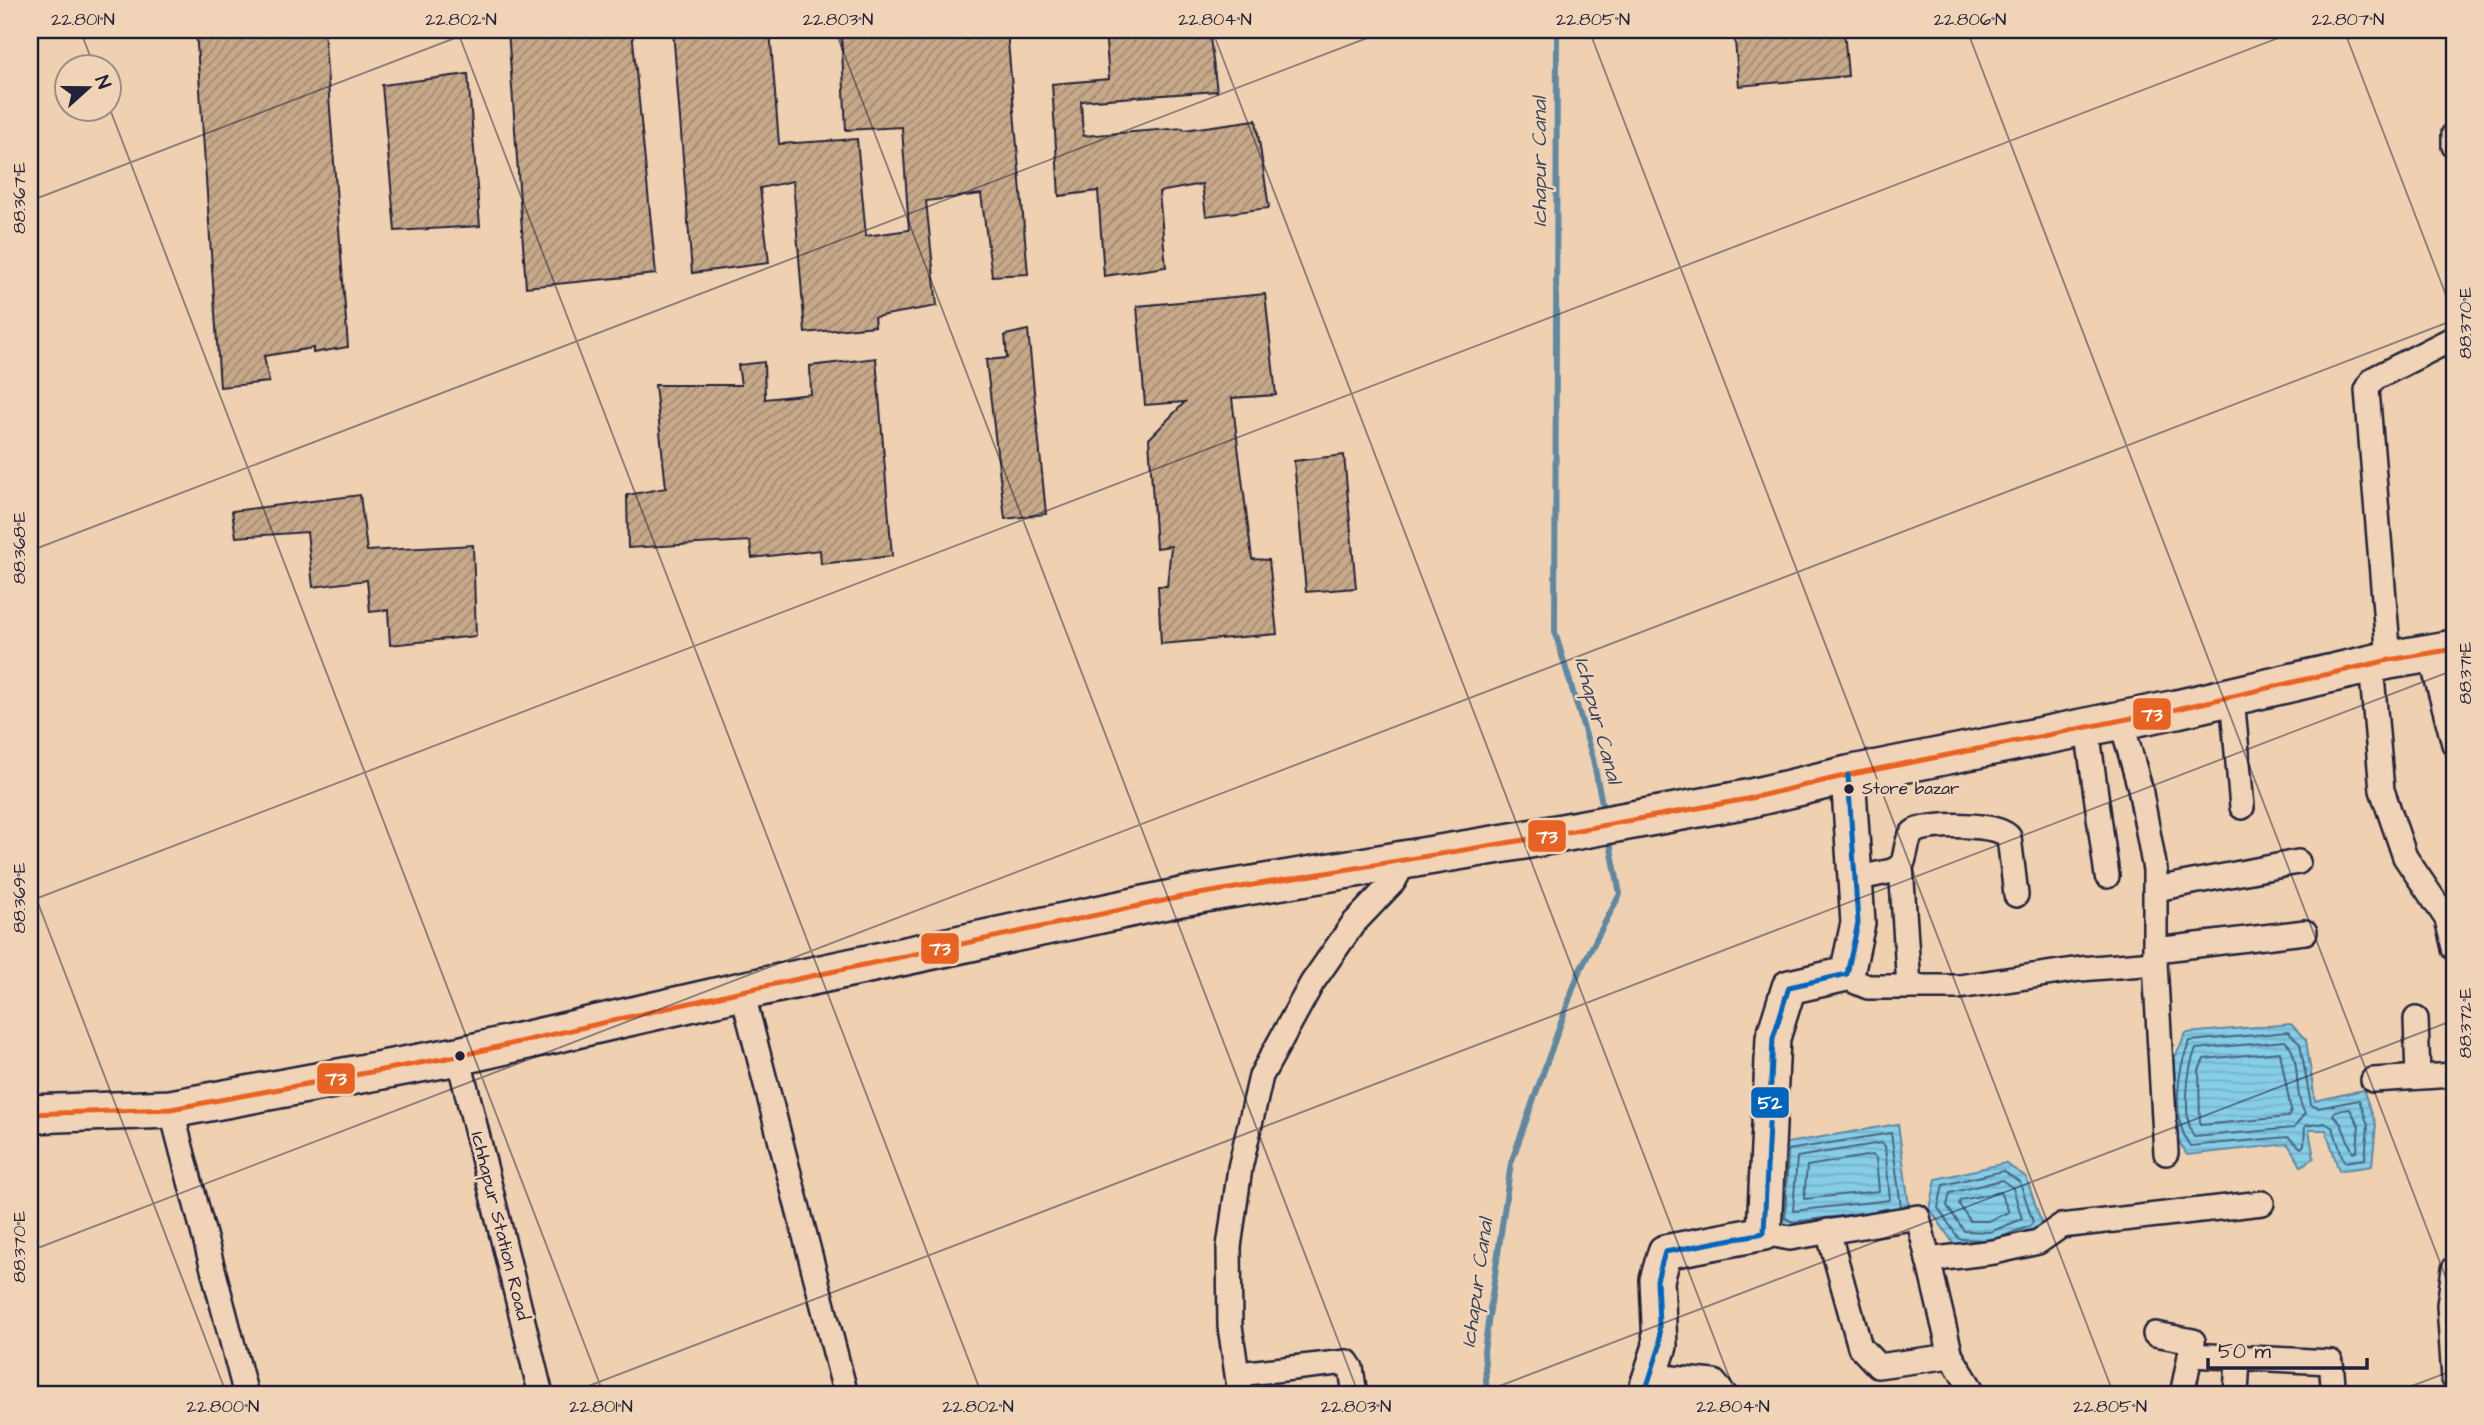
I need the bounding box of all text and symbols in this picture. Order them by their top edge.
text: 22.801°N [51,7,115,32]
text: 22.802°N [425,7,497,32]
text: 22.803°N [803,7,873,32]
text: 22.804°N [1178,7,1252,32]
text: 22.805°N [1556,7,1630,32]
text: 22.806°N [1934,7,2006,32]
text: 22.807°N [2312,7,2384,32]
north arrow [52,52,122,122]
text: N [88,72,117,93]
water label: Ichapur Canal [1525,94,1554,227]
text: 88.367°E [7,162,32,234]
text: 88.370°E [2453,287,2478,359]
text: 88.368°E [7,511,32,584]
text: 88.371°E [2453,641,2478,705]
water label: Ichapur Canal [1567,653,1630,789]
line badge: 73 [2132,697,2172,731]
text: 73 [2140,702,2163,729]
place label: Store bazar [1862,777,1960,801]
marker: Store bazar [1842,782,1856,796]
line badge: 73 [1527,819,1567,853]
text: 73 [1535,824,1558,851]
text: 88.369°E [7,862,32,934]
line badge: 73 [920,932,960,965]
text: 73 [928,936,951,963]
text: 88.372°E [2453,987,2478,1059]
unlabelled marker [453,1049,467,1063]
line badge: 73 [316,1062,356,1095]
text: 73 [324,1066,347,1093]
line badge: 52 [1750,1086,1790,1119]
text: 52 [1758,1090,1782,1117]
street label: Ichhapur Station Road [464,1129,537,1323]
text: 88.370°E [7,1211,32,1283]
water label: Ichapur Canal [1454,1214,1501,1349]
scale bar [2208,1327,2367,1371]
text: 50 m [2218,1337,2272,1366]
text: 22.800°N [187,1394,259,1419]
text: 22.801°N [569,1394,633,1419]
text: 22.802°N [942,1394,1014,1419]
text: 22.803°N [1321,1394,1391,1419]
text: 22.804°N [1696,1394,1770,1419]
text: 22.805°N [2073,1394,2147,1419]

